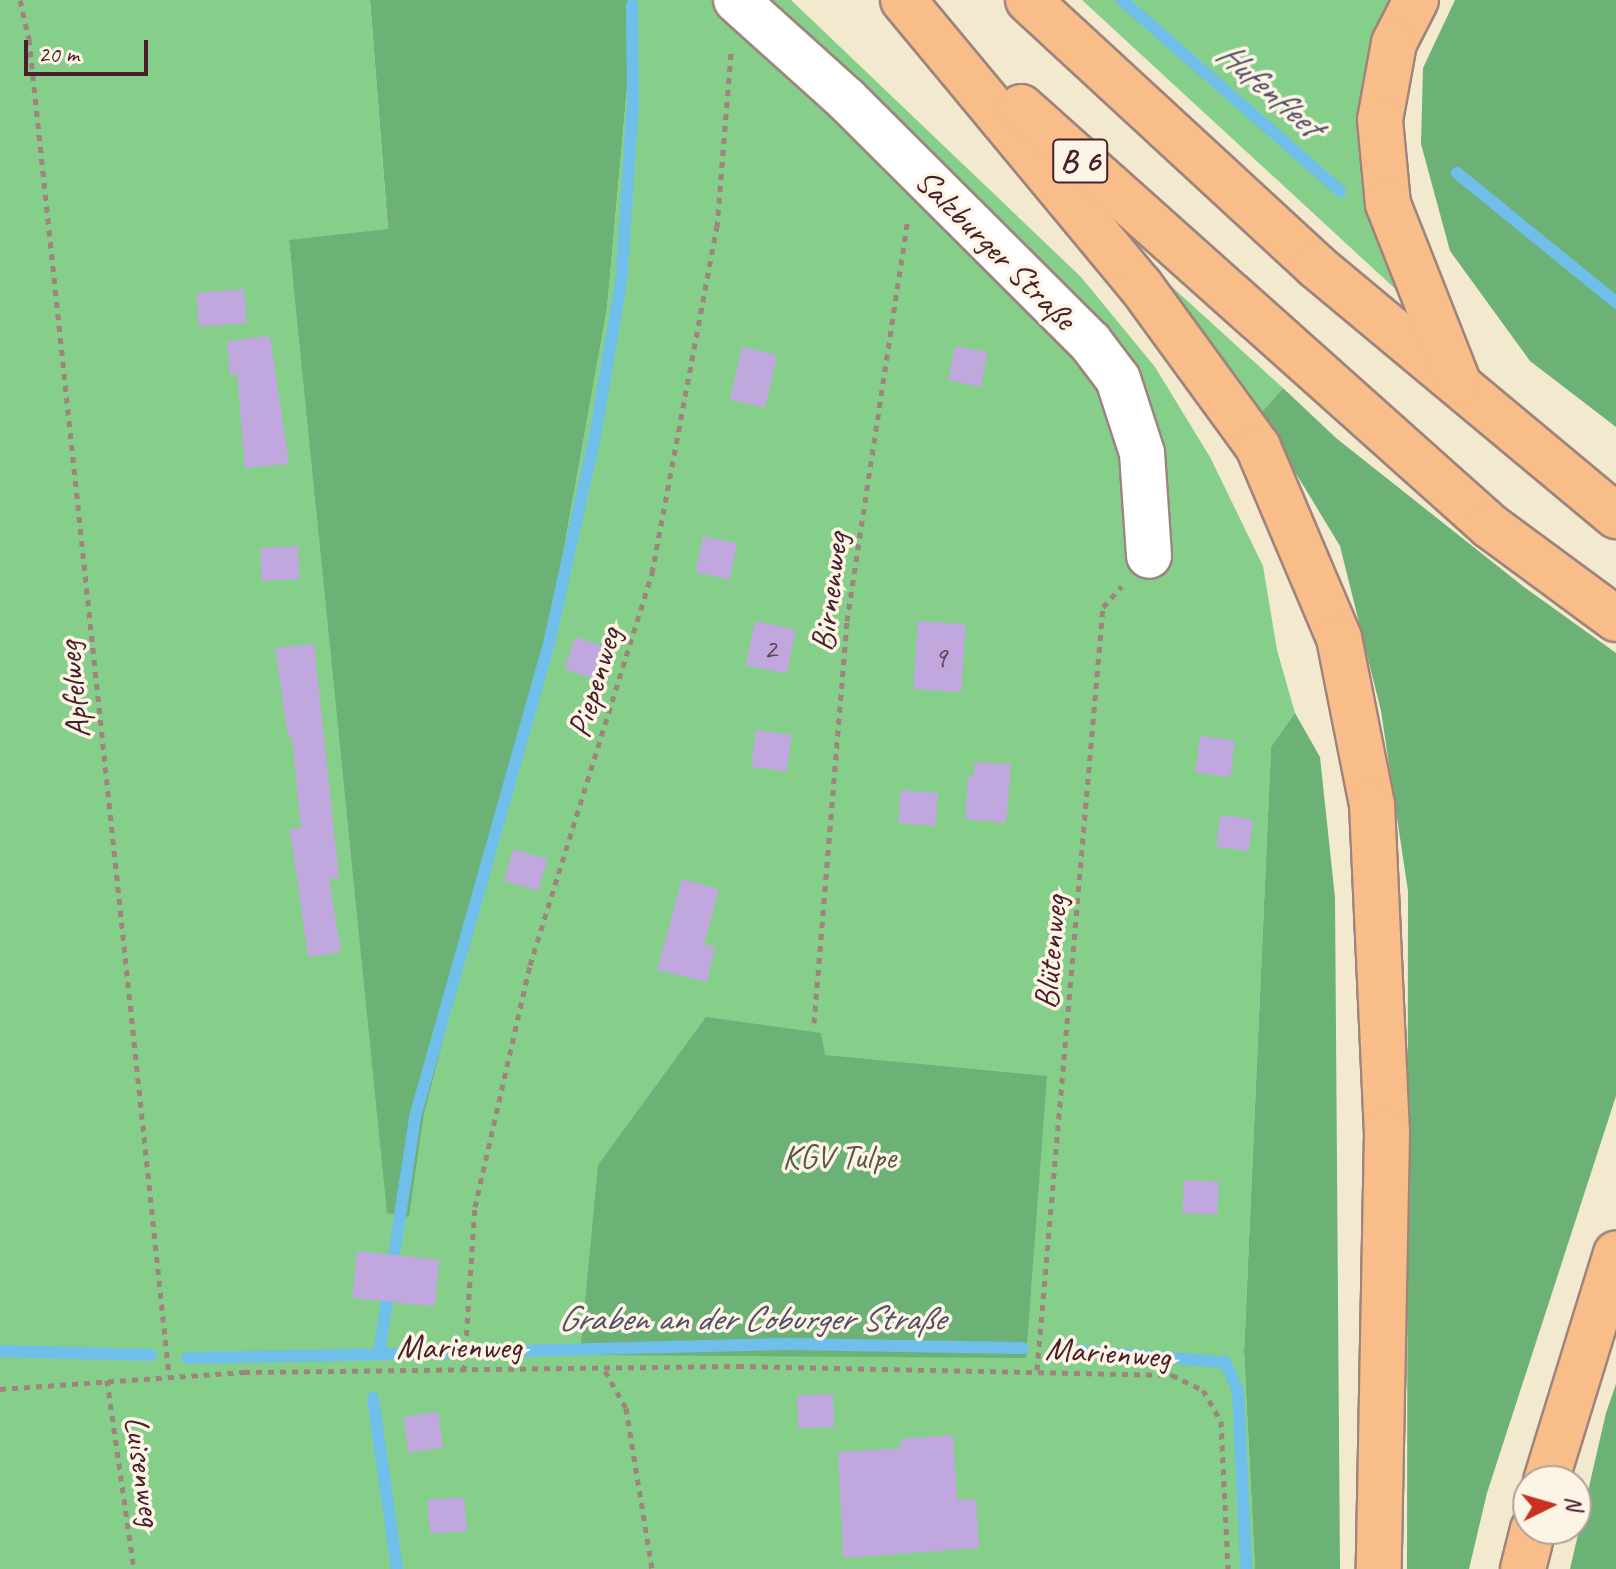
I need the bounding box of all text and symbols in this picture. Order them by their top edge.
scale bar [28,24,152,74]
water label: Hufenfleet [1208,32,1330,146]
text: 20 m [38,39,79,69]
road number: B 6 [1052,133,1108,189]
street label: Salzburger Straße [907,160,1085,338]
street label: Birnenweg [802,530,856,654]
street label: Piepenweg [558,622,630,742]
house number: 2 [763,630,777,666]
street label: Apfelweg [48,639,98,741]
house number: 9 [933,639,947,675]
street label: Blütenweg [1025,893,1075,1011]
park label: KGV Tulpe [782,1137,896,1177]
water label: Graben an der Coburger Straße [556,1297,946,1341]
street label: Marienweg [397,1327,521,1367]
street label: Marienweg [1044,1327,1172,1377]
street label: Luisenweg [116,1413,172,1529]
north arrow [1512,1465,1592,1545]
text: N [1559,1495,1588,1511]

